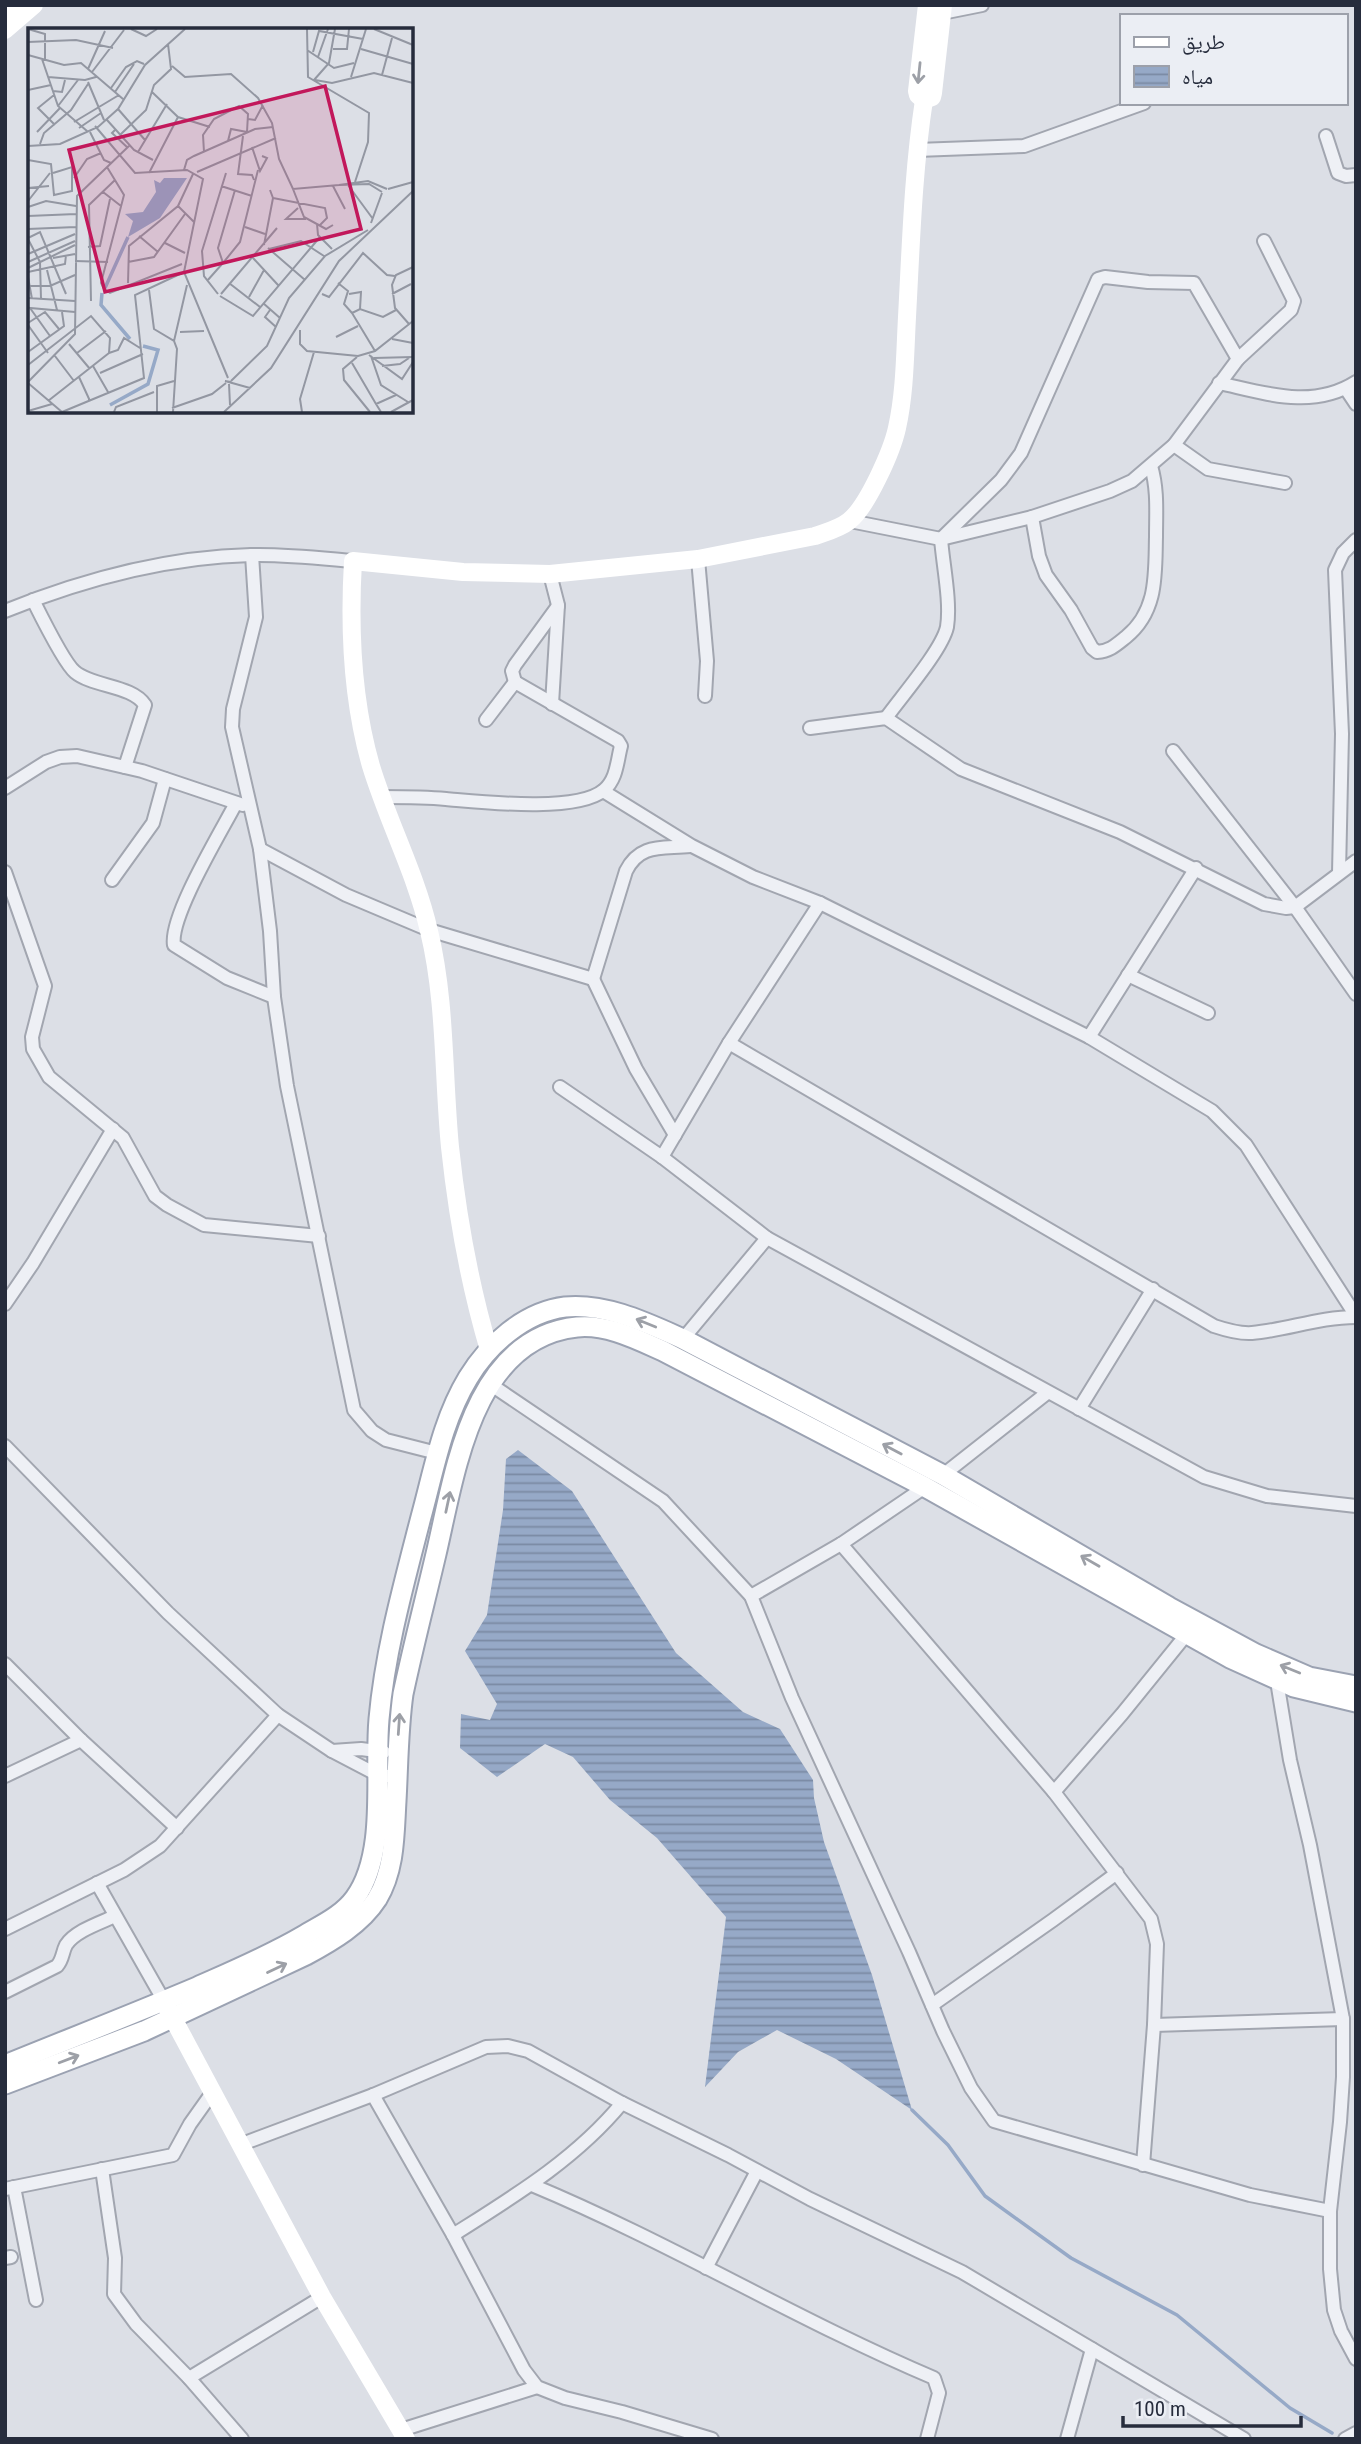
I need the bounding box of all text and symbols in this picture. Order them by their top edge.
legend [1120,14,1347,105]
inset map [28,28,413,413]
text: طريق [1182,30,1225,55]
one-way arrow [912,61,925,84]
text: مياه [1182,65,1213,89]
one-way arrow [636,1315,658,1328]
one-way arrow [882,1441,903,1455]
one-way arrow [441,1491,455,1514]
one-way arrow [1081,1554,1101,1568]
one-way arrow [1280,1662,1301,1675]
one-way arrow [393,1713,406,1736]
one-way arrow [266,1961,287,1975]
one-way arrow [58,2052,79,2065]
scale bar [1123,2384,1302,2428]
text: 100 m [1134,2397,1186,2421]

